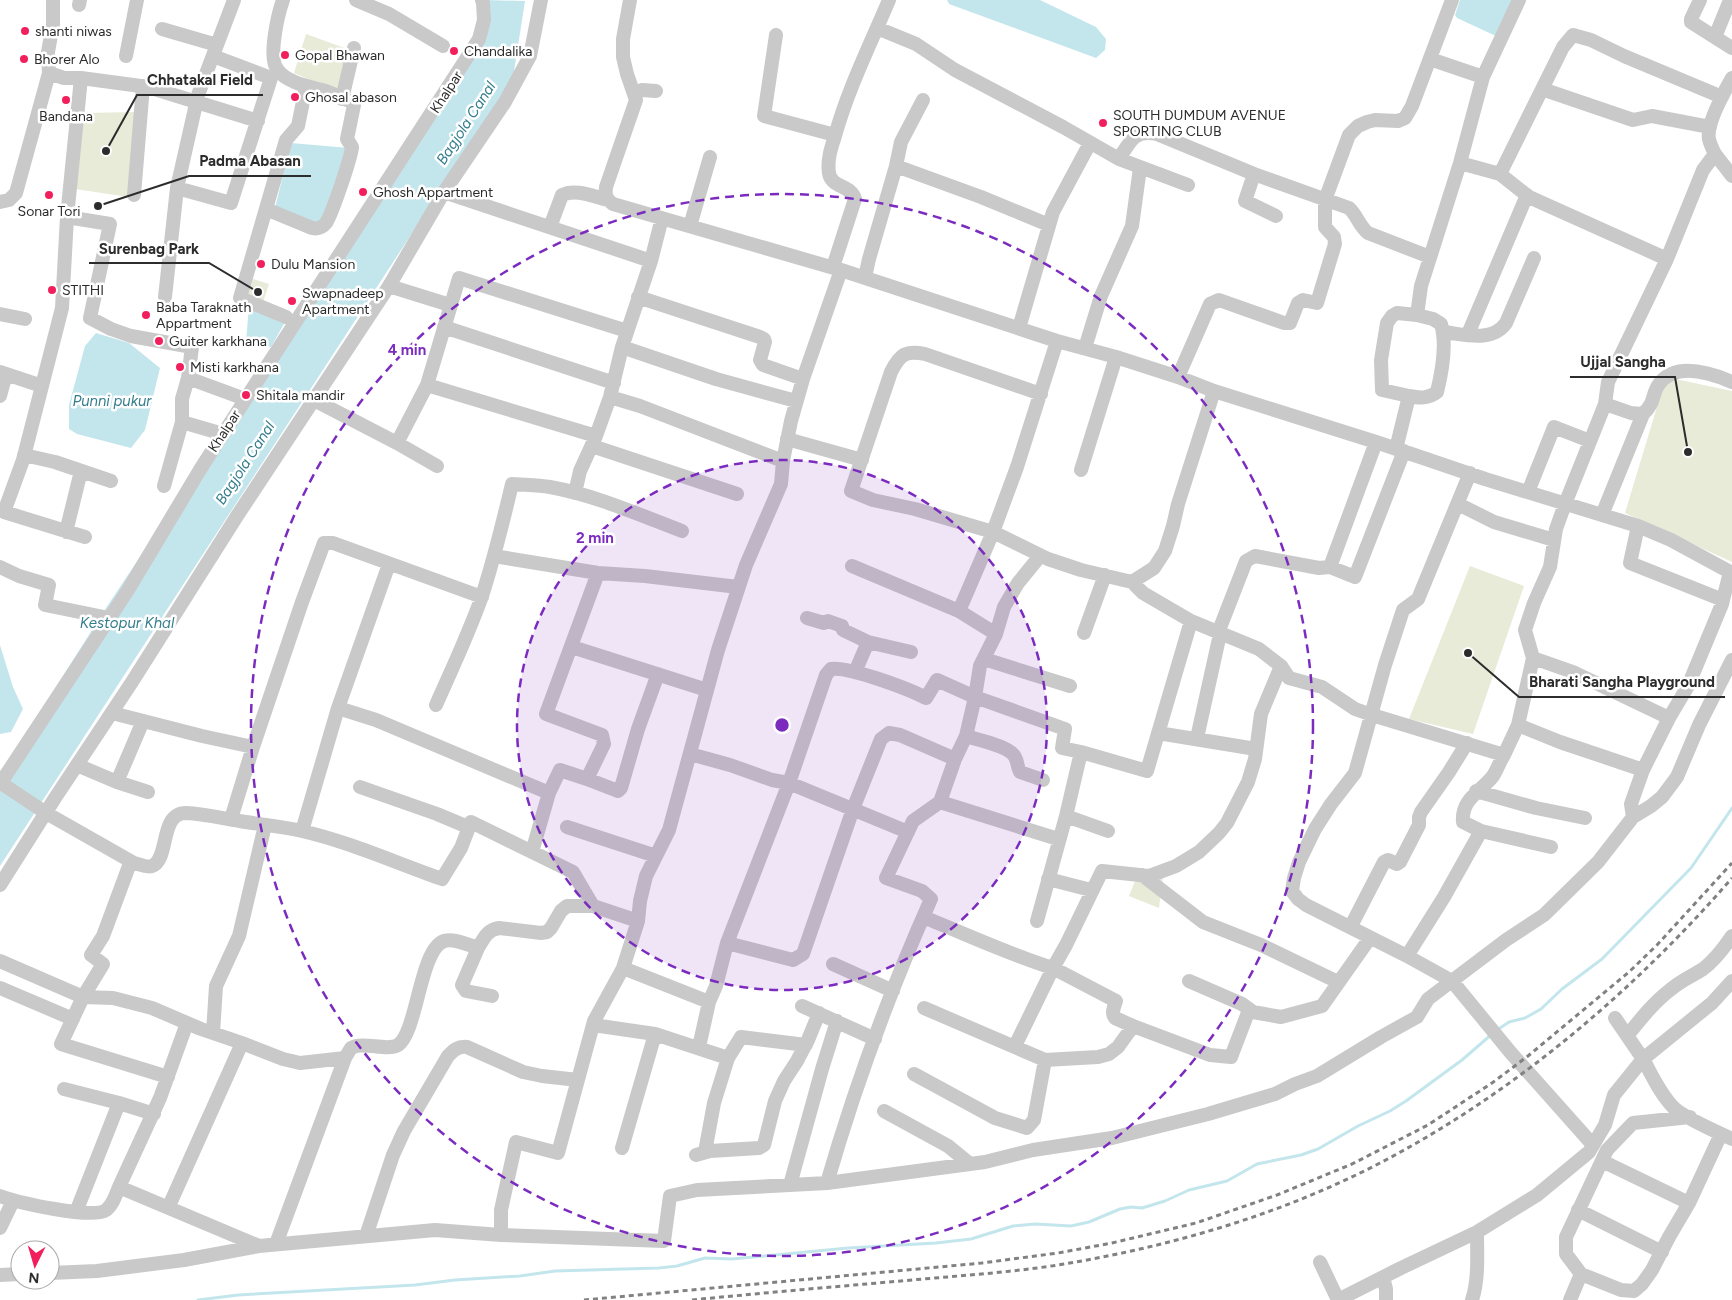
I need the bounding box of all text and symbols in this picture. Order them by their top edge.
place label: shanti niwas [35,23,112,40]
marker: shanti niwas [19,25,31,37]
place label: Chandalika [464,43,532,60]
marker: Chandalika [448,45,460,57]
place label: Gopal Bhawan [295,47,385,64]
marker: Gopal Bhawan [279,49,291,61]
place label: Bhorer Alo [34,51,100,68]
marker: Bhorer Alo [18,53,30,65]
callout: Chhatakal Field [137,65,263,95]
street label: Khalpar [427,68,466,116]
text: Chhatakal Field [147,71,253,89]
water label: Bagjola Canal [433,78,500,168]
place label: Ghosal abason [305,89,397,106]
marker: Ghosal abason [289,91,301,103]
marker: Bandana [60,94,72,106]
place label: SOUTH DUMDUM AVENUE SPORTING CLUB [1113,107,1286,140]
place label: Bandana [39,108,93,125]
marker: SOUTH DUMDUM AVENUE SPORTING CLUB [1097,117,1109,129]
callout: Padma Abasan [189,146,311,176]
text: Padma Abasan [199,152,301,170]
place label: Ghosh Appartment [373,184,493,201]
marker: Ghosh Appartment [357,186,369,198]
marker: Sonar Tori [43,189,55,201]
place label: Sonar Tori [18,203,80,220]
callout: Surenbag Park [89,233,209,263]
text: Surenbag Park [99,240,199,258]
place label: Dulu Mansion [271,256,355,273]
marker: Dulu Mansion [255,258,267,270]
place label: STITHI [62,282,104,299]
marker: STITHI [46,284,58,296]
place label: Swapnadeep Apartment [302,285,384,318]
marker: Swapnadeep Apartment [286,295,298,307]
place label: Baba Taraknath Appartment [156,299,251,332]
marker: Baba Taraknath Appartment [140,309,152,321]
place label: Guiter karkhana [169,333,267,350]
marker: Guiter karkhana [153,335,165,347]
text: 4 min [388,341,426,359]
callout: Ujjal Sangha [1570,347,1675,377]
text: Ujjal Sangha [1580,353,1666,371]
place label: Misti karkhana [190,359,279,376]
marker: Misti karkhana [174,361,186,373]
place label: Shitala mandir [256,387,345,404]
marker: Shitala mandir [240,389,252,401]
water label: Punni pukur [73,392,152,410]
street label: Khalpar [205,407,244,455]
water label: Bagjola Canal [212,418,279,508]
text: 2 min [576,529,614,547]
water label: Kestopur Khal [80,614,175,632]
callout: Bharati Sangha Playground [1519,667,1725,697]
text: Bharati Sangha Playground [1529,673,1715,691]
centre of rings [773,716,791,734]
north arrow [10,1240,60,1290]
text: N [28,1269,40,1286]

